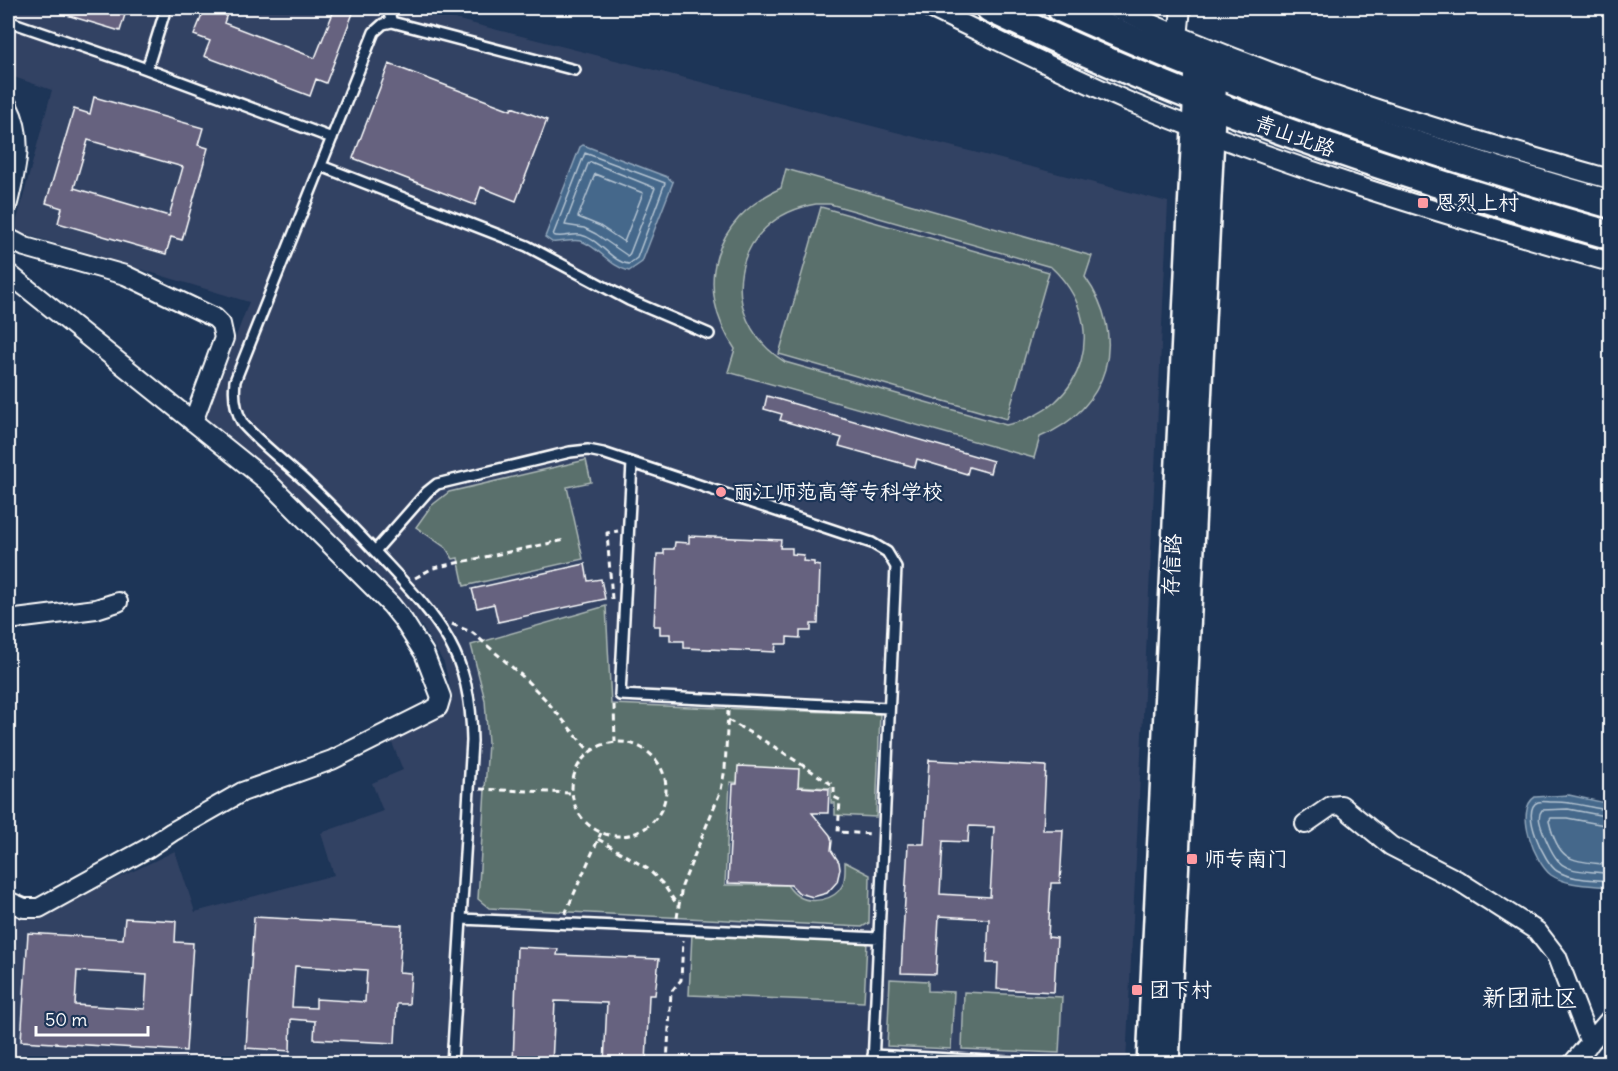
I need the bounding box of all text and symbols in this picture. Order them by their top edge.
street label: 青山北路 [1251,108,1339,163]
place label: 恩烈上村 [1435,189,1519,216]
marker: 恩烈上村 [1416,196,1430,210]
place label: 丽江师范高等专科学校 [733,478,943,505]
marker: 丽江师范高等专科学校 [714,485,728,499]
street label: 存信路 [1156,533,1187,597]
place label: 师专南门 [1204,845,1288,872]
marker: 师专南门 [1185,852,1199,866]
place label: 团下村 [1149,976,1212,1003]
district label: 新团社区 [1482,982,1578,1012]
marker: 团下村 [1130,983,1144,997]
scale bar [36,999,148,1037]
text: 50 m [45,1008,87,1031]

